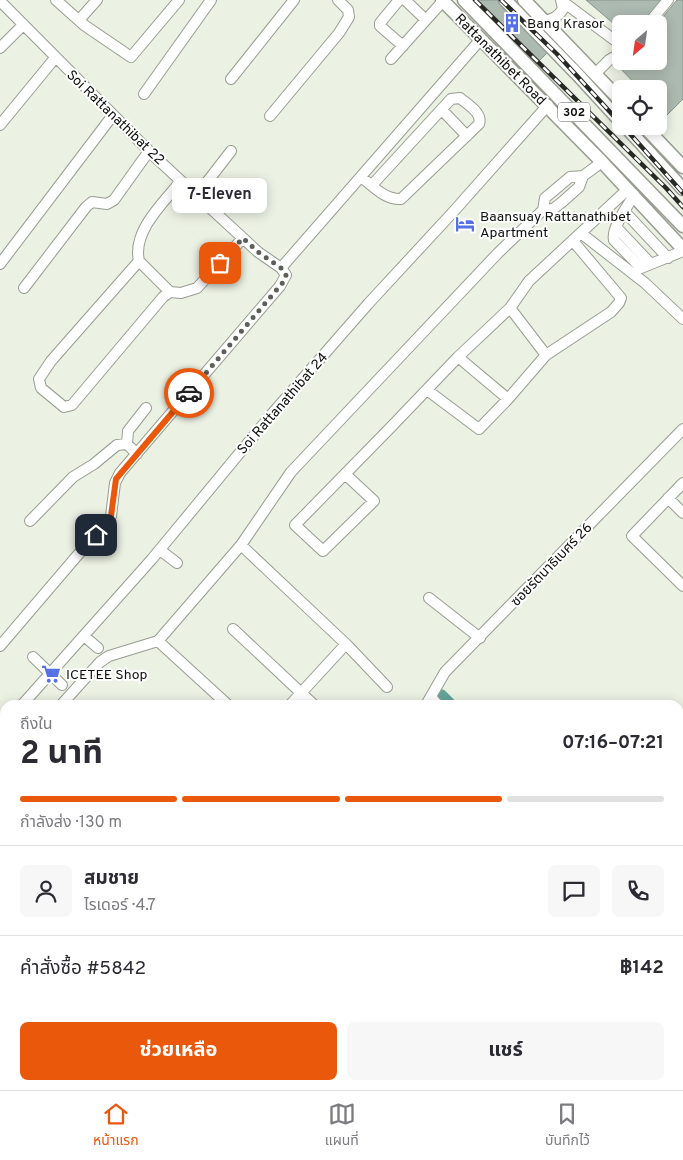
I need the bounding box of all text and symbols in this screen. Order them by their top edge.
street label: Rattanathibet Road [451,11,549,109]
building icon: Bang Krasor [501,12,523,34]
north arrow [612,15,668,70]
map controls [612,15,667,135]
place label: Bang Krasor [527,16,605,33]
street label: Soi Rattanathibat 22 [63,67,167,169]
button: locate [612,80,667,135]
road number: 302 [558,102,590,121]
callout: 7-Eleven [172,178,268,213]
text: 7-Eleven [187,185,252,205]
place label: Baansuay Rattanathibet Apartment [480,209,631,242]
hotel icon: Baansuay Rattanathibet Apartment [454,213,476,235]
pin [199,242,241,284]
icon: bag [206,249,234,277]
street label: Soi Rattanathibat 24 [234,350,332,458]
courier [164,368,214,418]
icon: car [175,379,203,407]
pin [75,514,117,556]
street label: ซอยรัตนาธิเบศร์ 26 [508,520,596,611]
icon: home [82,521,110,549]
supermarket icon: ICETEE Shop [40,663,62,685]
place label: ICETEE Shop [66,667,148,684]
text: ถึงใน [20,715,53,735]
text: 07:16–07:21 [562,731,664,755]
text: 2 นาที [20,735,103,775]
text: กำลังส่ง · 130 m [20,813,122,833]
button: person [20,865,72,917]
button: chat [548,865,600,917]
button: phone [612,865,664,917]
text: สมชาย [84,867,139,891]
text: ไรเดอร์ · 4.7 [84,896,156,916]
text: ฿142 [619,956,664,980]
text: คำสั่งซื้อ #5842 [20,957,146,981]
button: ช่วยเหลือ [20,1022,337,1080]
button: แชร์ [347,1022,664,1080]
tab: หน้าแรก [93,1100,139,1151]
tab: แผนที่ [325,1100,359,1151]
tab: บันทึกไว้ [545,1100,590,1151]

